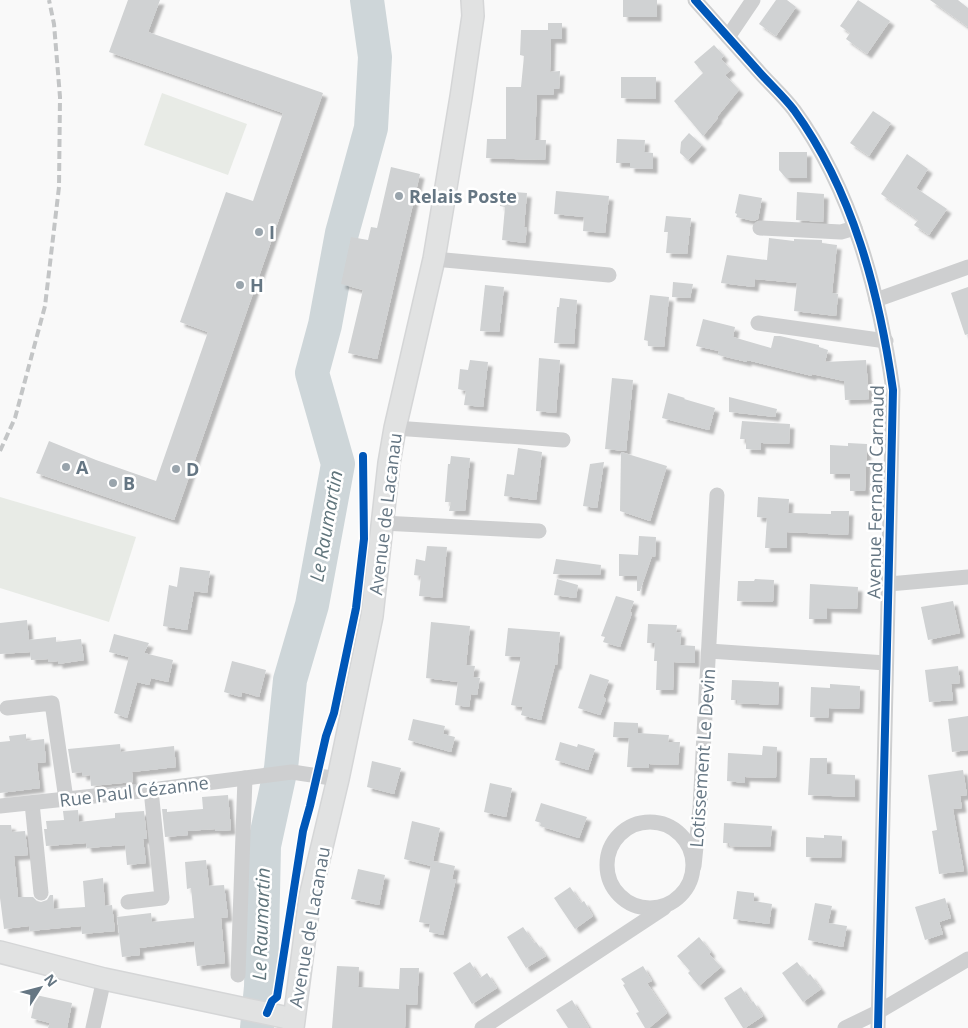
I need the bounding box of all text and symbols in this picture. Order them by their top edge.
place label: Relais Poste [409,184,517,208]
marker: Relais Poste [393,190,405,202]
place label: I [269,220,275,244]
marker: I [253,226,265,238]
place label: H [250,273,264,297]
marker: H [234,279,246,291]
street label: Avenue Fernand Carnaud [861,385,889,599]
street label: Avenue de Lacanau [363,432,407,596]
place label: A [76,455,89,479]
place label: D [186,457,199,481]
marker: A [60,461,72,473]
marker: D [170,463,182,475]
water label: Le Raumartin [303,468,349,584]
place label: B [123,471,135,495]
marker: B [107,477,119,489]
street label: Lotissement Le Devin [684,668,720,848]
street label: Rue Paul Cézanne [58,770,210,812]
street label: Avenue de Lacanau [283,845,335,1009]
water label: Le Raumartin [246,867,276,981]
north arrow [15,963,65,1013]
text: N [40,970,62,990]

